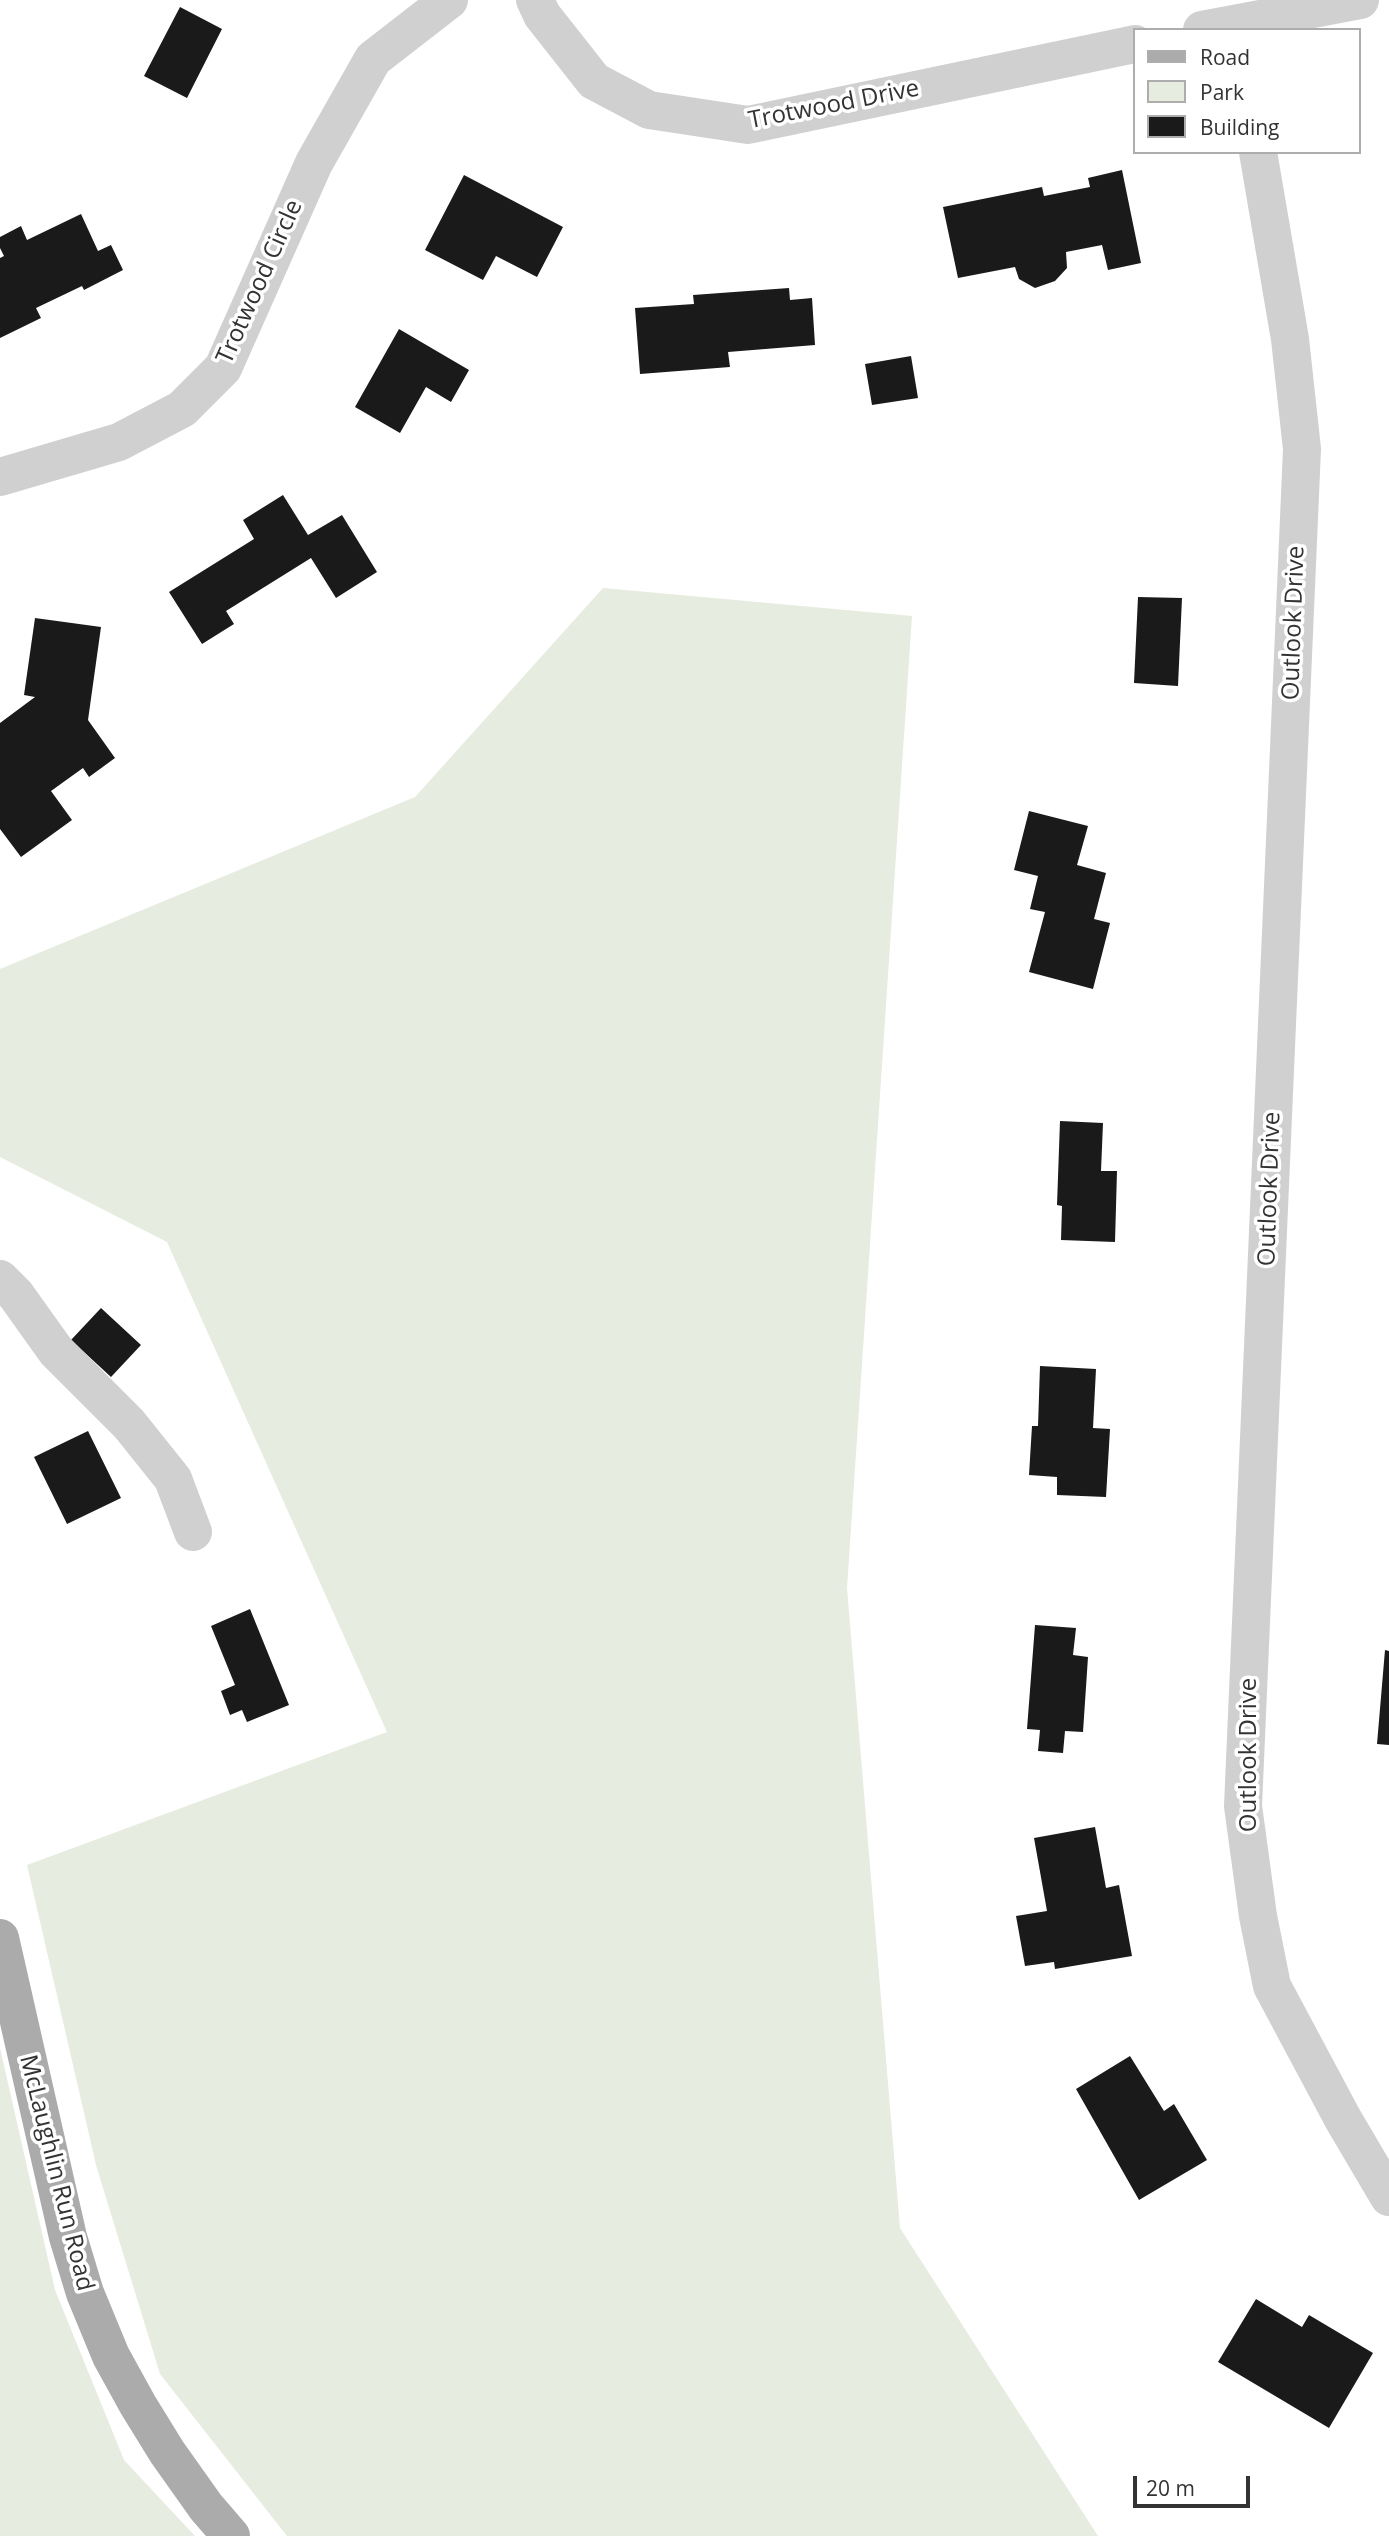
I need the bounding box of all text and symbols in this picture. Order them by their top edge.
legend [1134,28,1361,154]
text: Road [1200,43,1250,71]
street label: Trotwood Drive [746,74,922,136]
text: Park [1200,78,1244,106]
text: Building [1200,113,1279,141]
street label: Trotwood Circle [211,196,309,368]
street label: Outlook Drive [1277,545,1311,701]
street label: Outlook Drive [1253,1111,1287,1267]
street label: Outlook Drive [1235,1678,1263,1832]
street label: McLaughlin Run Road [13,2052,99,2294]
scale bar [1137,2462,1254,2506]
text: 20 m [1146,2474,1195,2502]

